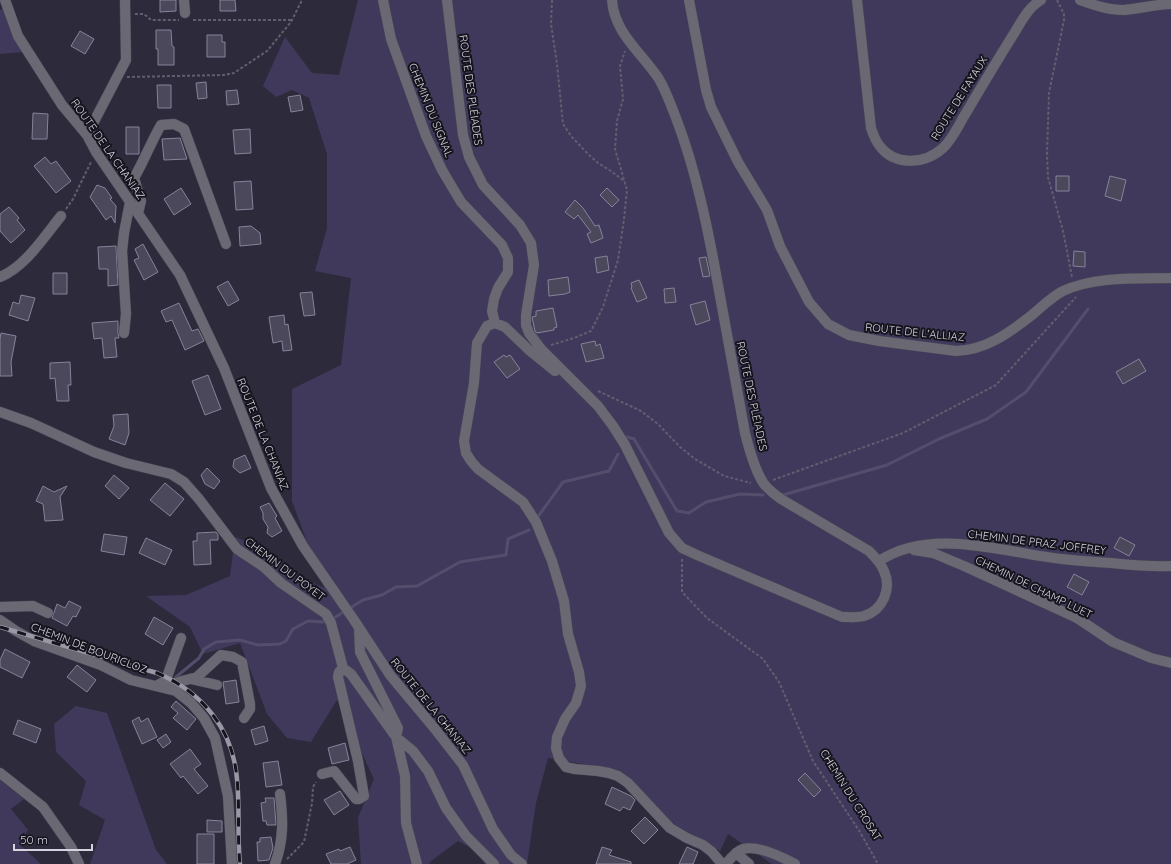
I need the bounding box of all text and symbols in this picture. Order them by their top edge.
street label: ROUTE DES PLÉIADES [456,34,486,146]
street label: ROUTE DE FAYAUX [928,53,991,142]
street label: CHEMIN DU SIGNAL [406,61,456,159]
street label: ROUTE DE LA CHANIAZ [68,96,148,202]
street label: ROUTE DE L'ALLIAZ [864,320,966,344]
street label: ROUTE DES PLÉIADES [734,340,770,452]
street label: ROUTE DE LA CHANIAZ [234,376,292,492]
street label: CHEMIN DE PRAZ JOFFREY [967,527,1107,557]
street label: CHEMIN DU POYET [242,534,328,604]
street label: CHEMIN DE CHAMP LUET [973,553,1095,622]
street label: CHEMIN DE BOURICLOZ [29,619,149,677]
street label: ROUTE DE LA CHANIAZ [388,655,474,757]
street label: CHEMIN DU CROSAT [817,747,885,844]
scale bar [14,826,92,852]
text: 50 m [20,832,48,847]

